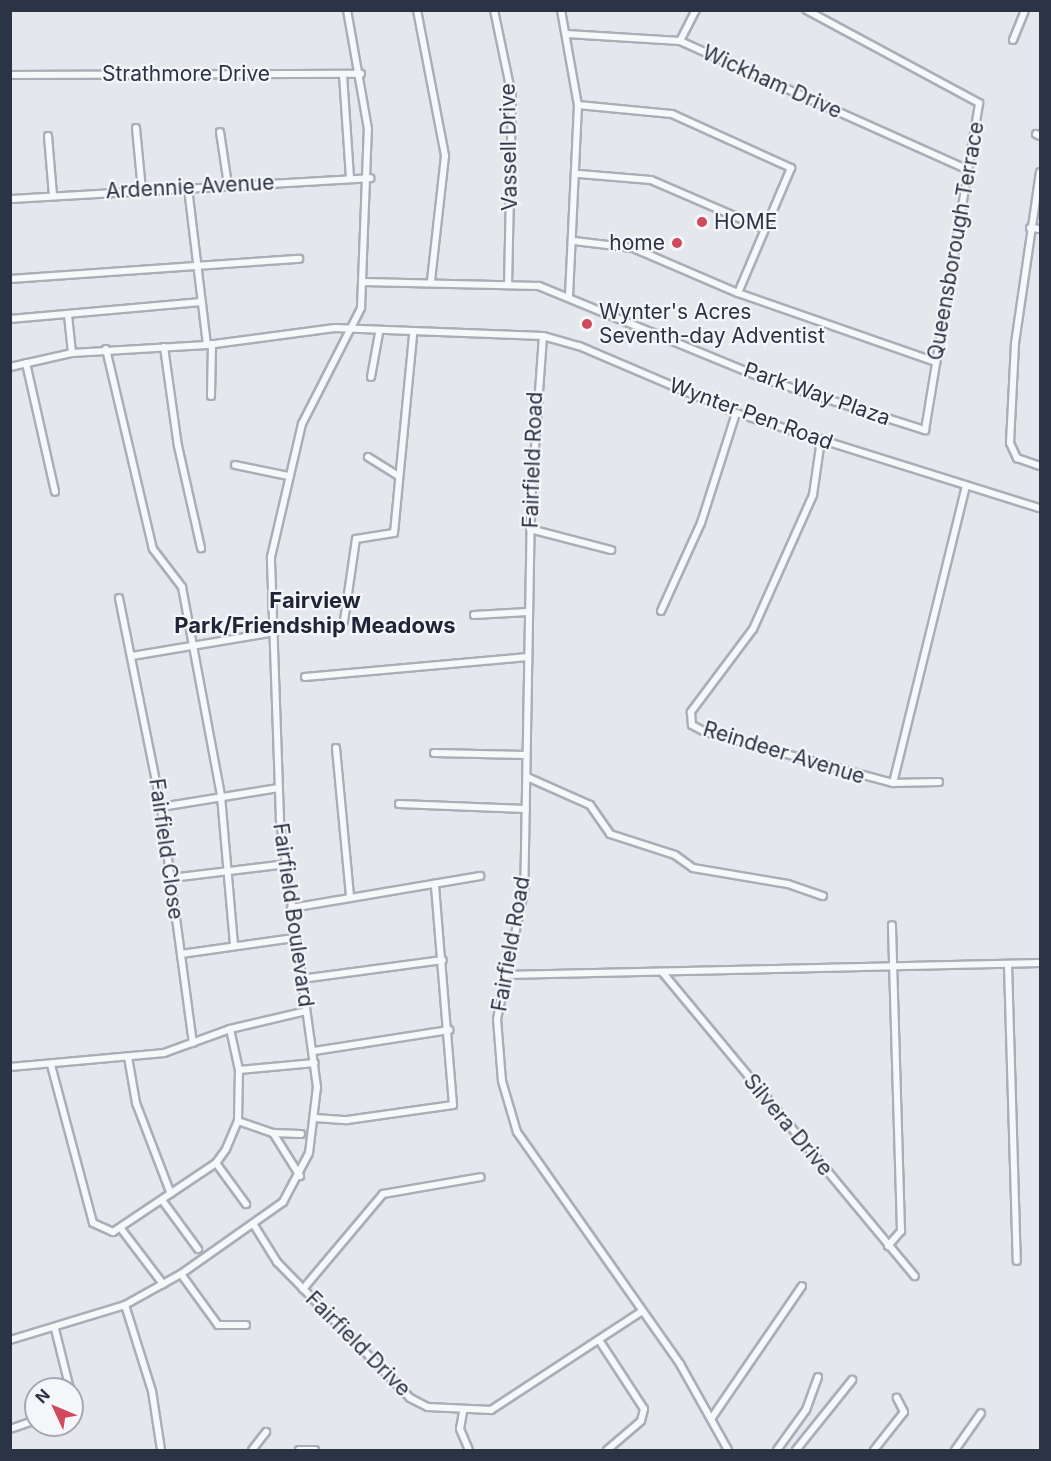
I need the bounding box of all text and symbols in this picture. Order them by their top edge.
street label: Wickham Drive [698,40,846,124]
street label: Strathmore Drive [102,61,270,87]
street label: Vassell Drive [495,83,523,211]
street label: Queensborough Terrace [923,120,989,362]
street label: Ardennie Avenue [105,170,275,204]
place label: HOME [714,209,777,235]
marker: HOME [695,215,709,229]
place label: home [609,230,665,256]
marker: home [670,236,684,250]
place label: Wynter's Acres Seventh-day Adventist [599,299,825,349]
marker: Wynter's Acres Seventh-day Adventist [580,317,594,331]
street label: Park Way Plaza [740,357,894,431]
street label: Wynter Pen Road [666,373,836,455]
street label: Fairfield Road [518,391,548,529]
district label: Fairview Park/Friendship Meadows [174,587,456,638]
street label: Reindeer Avenue [700,716,868,790]
street label: Fairfield Close [144,777,188,921]
street label: Fairfield Boulevard [268,821,318,1009]
street label: Fairfield Road [487,875,535,1013]
street label: Silvera Drive [738,1069,838,1181]
street label: Fairfield Drive [300,1286,416,1402]
north arrow [24,1377,84,1437]
text: N [31,1385,54,1407]

